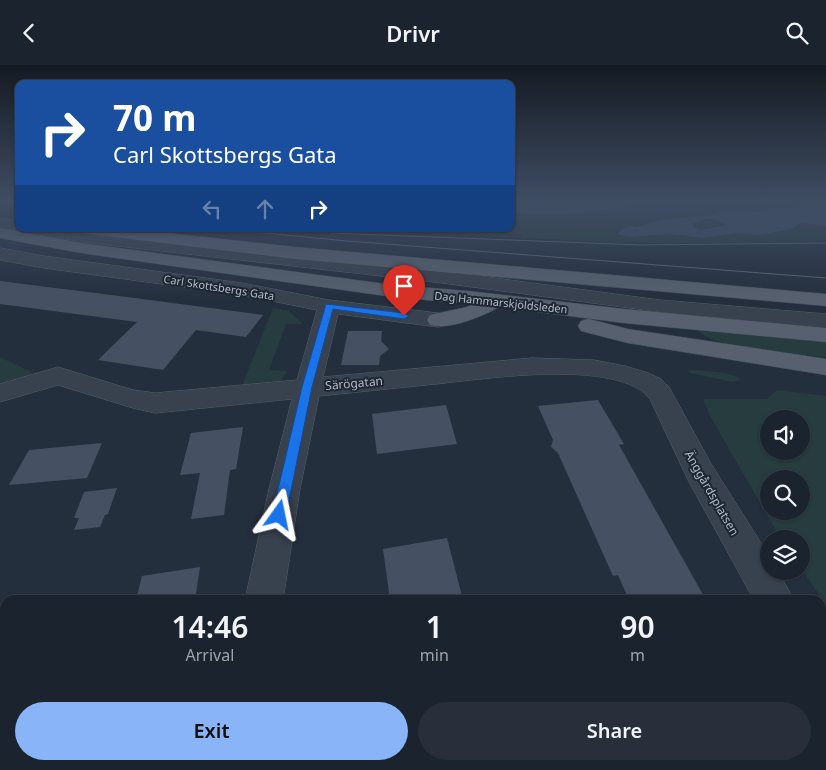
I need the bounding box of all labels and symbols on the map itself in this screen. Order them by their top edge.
pin [383,265,425,316]
street label: Carl Skottsbergs Gata [163,271,275,303]
street label: Dag Hammarskjöldsleden [434,288,568,316]
street label: Särögatan [324,372,384,394]
street label: Änggårdsplatsen [681,447,743,539]
position arrow [252,488,304,540]

